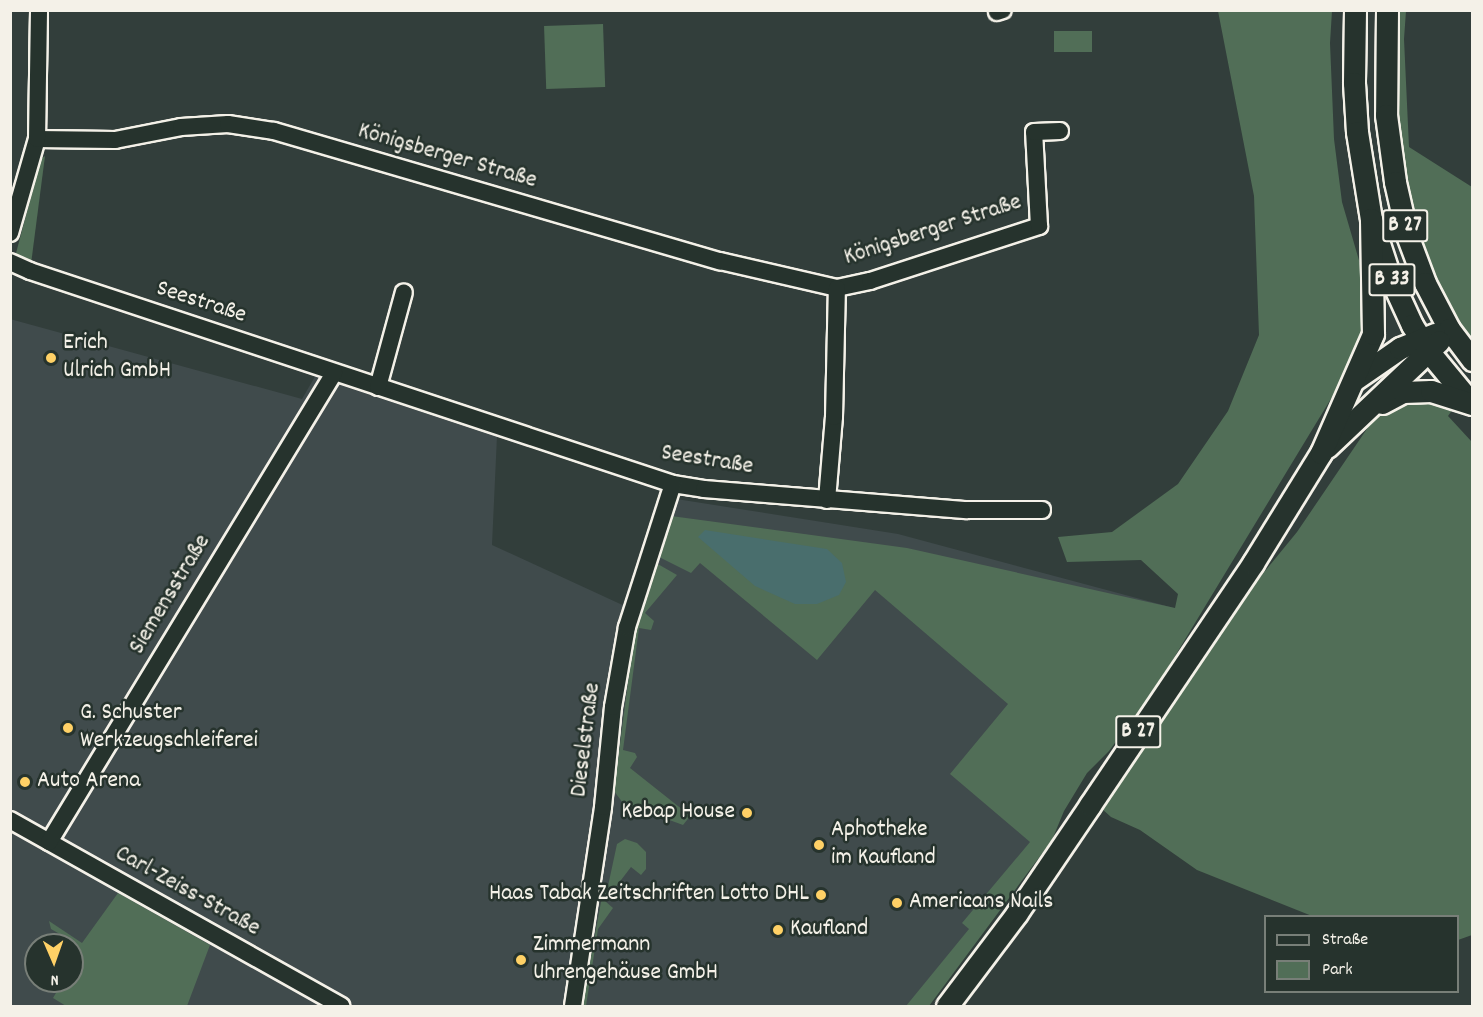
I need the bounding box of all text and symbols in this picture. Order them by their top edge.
street label: Königsberger Straße [354,118,540,196]
street label: Königsberger Straße [841,189,1025,273]
road number: B 27 [1381,207,1429,245]
road number: B 33 [1368,261,1416,299]
street label: Seestraße [152,275,250,331]
place label: Erich Ulrich GmbH [63,330,171,386]
marker: Erich Ulrich GmbH [44,351,58,365]
street label: Seestraße [659,440,755,482]
street label: Siemensstraße [124,530,218,660]
street label: Dieselstraße [566,681,608,799]
place label: G. Schuster Werkzeugschleiferei [80,700,258,756]
road number: B 27 [1114,713,1162,751]
marker: G. Schuster Werkzeugschleiferei [61,721,75,735]
place label: Auto Arena [37,768,140,796]
marker: Auto Arena [18,775,32,789]
place label: Kebap House [621,799,735,827]
marker: Kebap House [740,806,754,820]
place label: Aphotheke im Kaufland [831,817,936,873]
marker: Aphotheke im Kaufland [812,838,826,852]
street label: Carl-Zeiss-Straße [109,840,265,944]
place label: Haas Tabak Zeitschriften Lotto DHL [489,881,809,909]
marker: Haas Tabak Zeitschriften Lotto DHL [814,888,828,902]
place label: Americans Nails [909,889,1053,917]
marker: Americans Nails [890,896,904,910]
legend [1264,915,1459,993]
place label: Kaufland [790,916,868,944]
marker: Kaufland [771,923,785,937]
text: Straße [1322,928,1368,953]
place label: Zimmermann Uhrengehäuse GmbH [533,932,718,988]
north arrow [24,933,84,993]
marker: Zimmermann Uhrengehäuse GmbH [514,953,528,967]
text: Park [1322,958,1353,983]
text: N [50,968,59,991]

